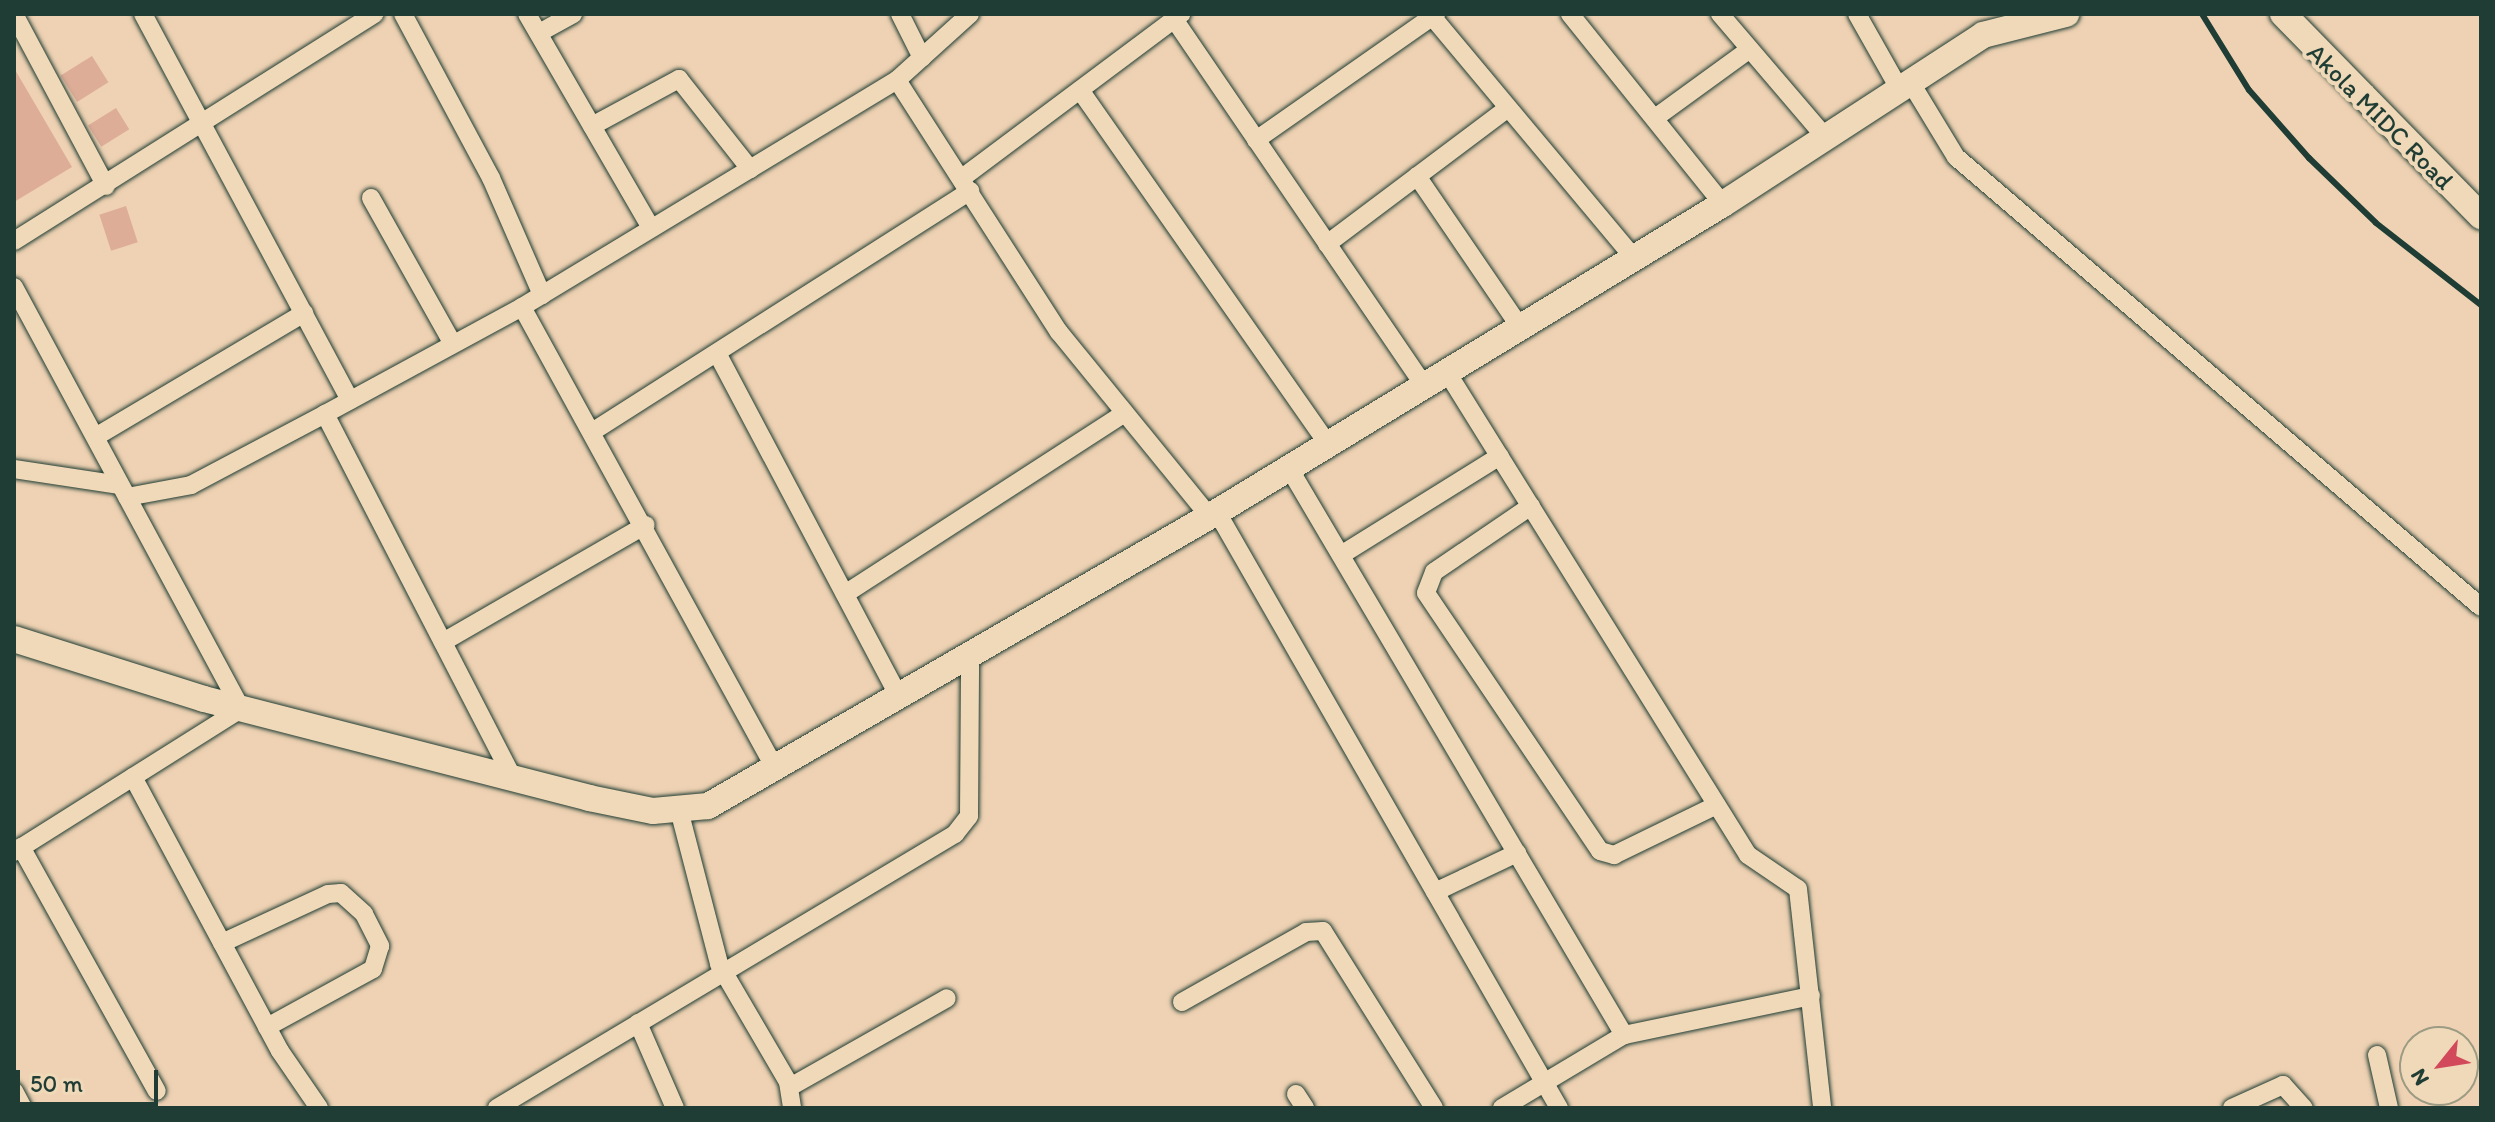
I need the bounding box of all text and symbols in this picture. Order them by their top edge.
street label: Akola MIDC Road [2300,37,2460,197]
north arrow [2399,1026,2479,1106]
scale bar [20,1054,162,1104]
text: N [2404,1064,2435,1090]
text: 50 m [30,1069,83,1098]

